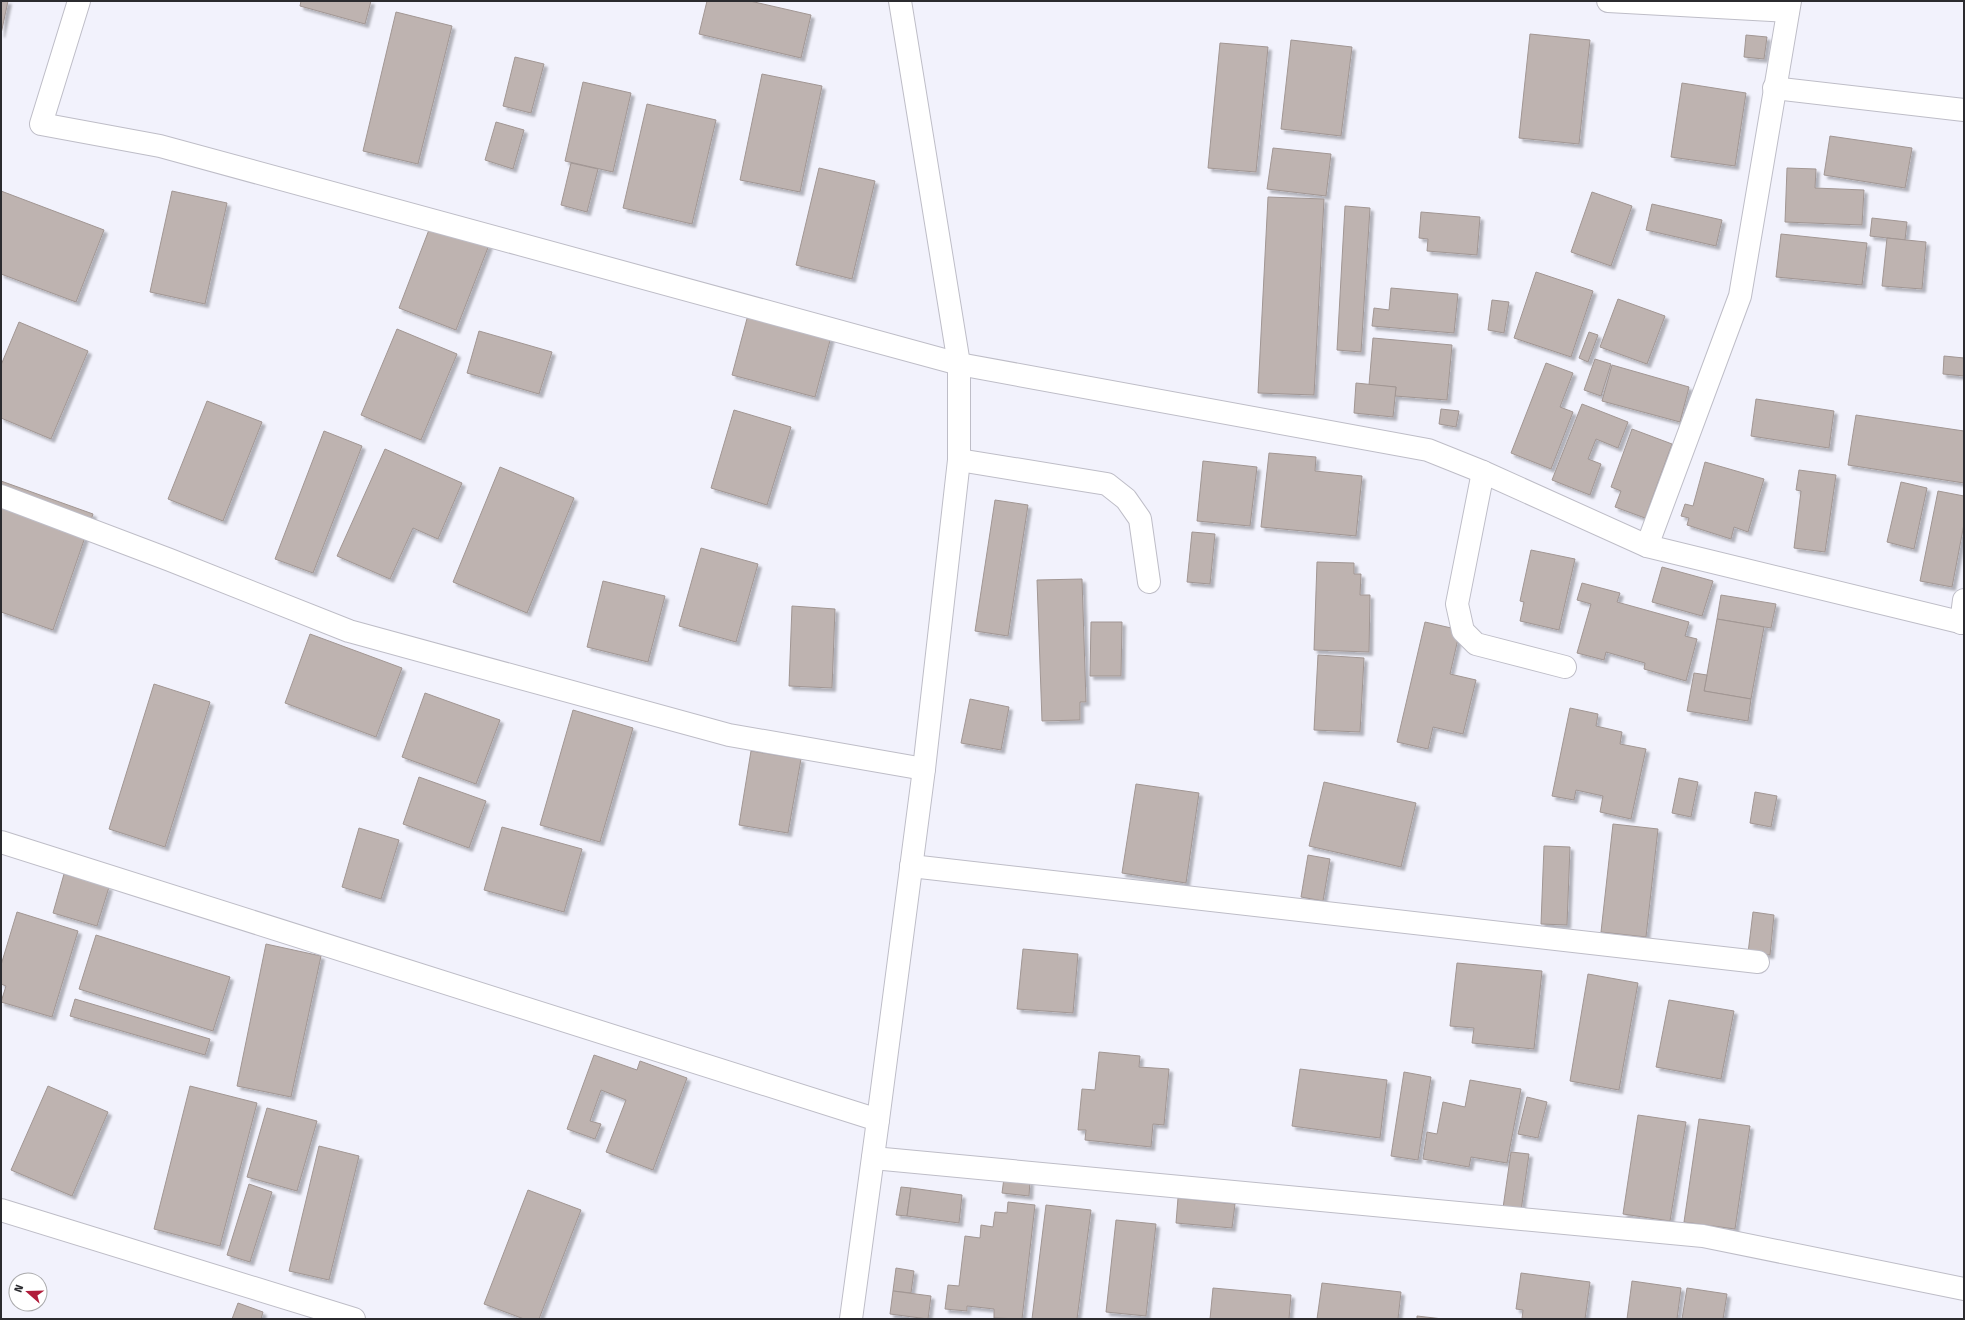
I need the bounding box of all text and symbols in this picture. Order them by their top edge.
north arrow [8,1272,48,1312]
text: N [12,1283,26,1294]

